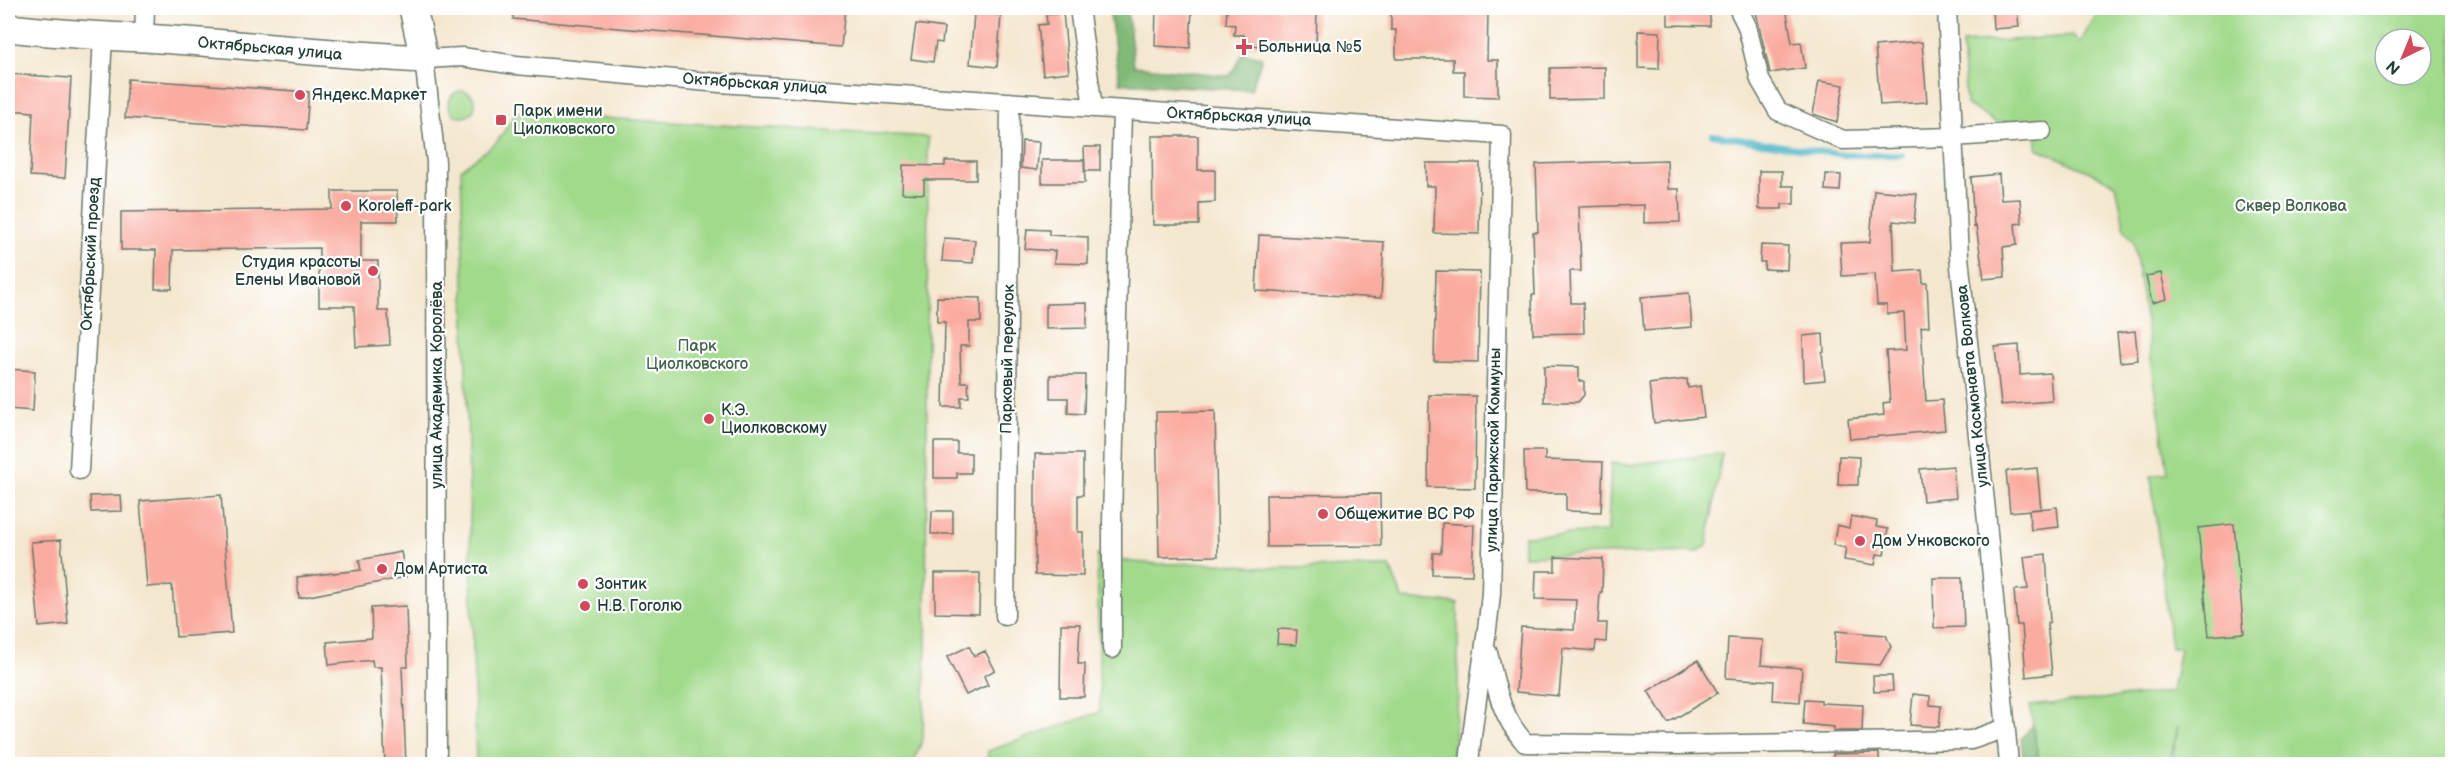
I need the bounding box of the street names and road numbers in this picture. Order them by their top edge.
street label: Октябрьская улица [197,33,344,65]
street label: Октябрьская улица [682,69,829,99]
street label: Октябрьская улица [1166,104,1312,130]
street label: Октябрьский проезд [77,176,105,331]
street label: улица Академика Королёва [428,281,447,489]
street label: Парковый переулок [997,283,1019,434]
street label: улица Космонавта Волкова [1953,283,1993,488]
street label: улица Парижской Коммуны [1483,348,1505,552]

